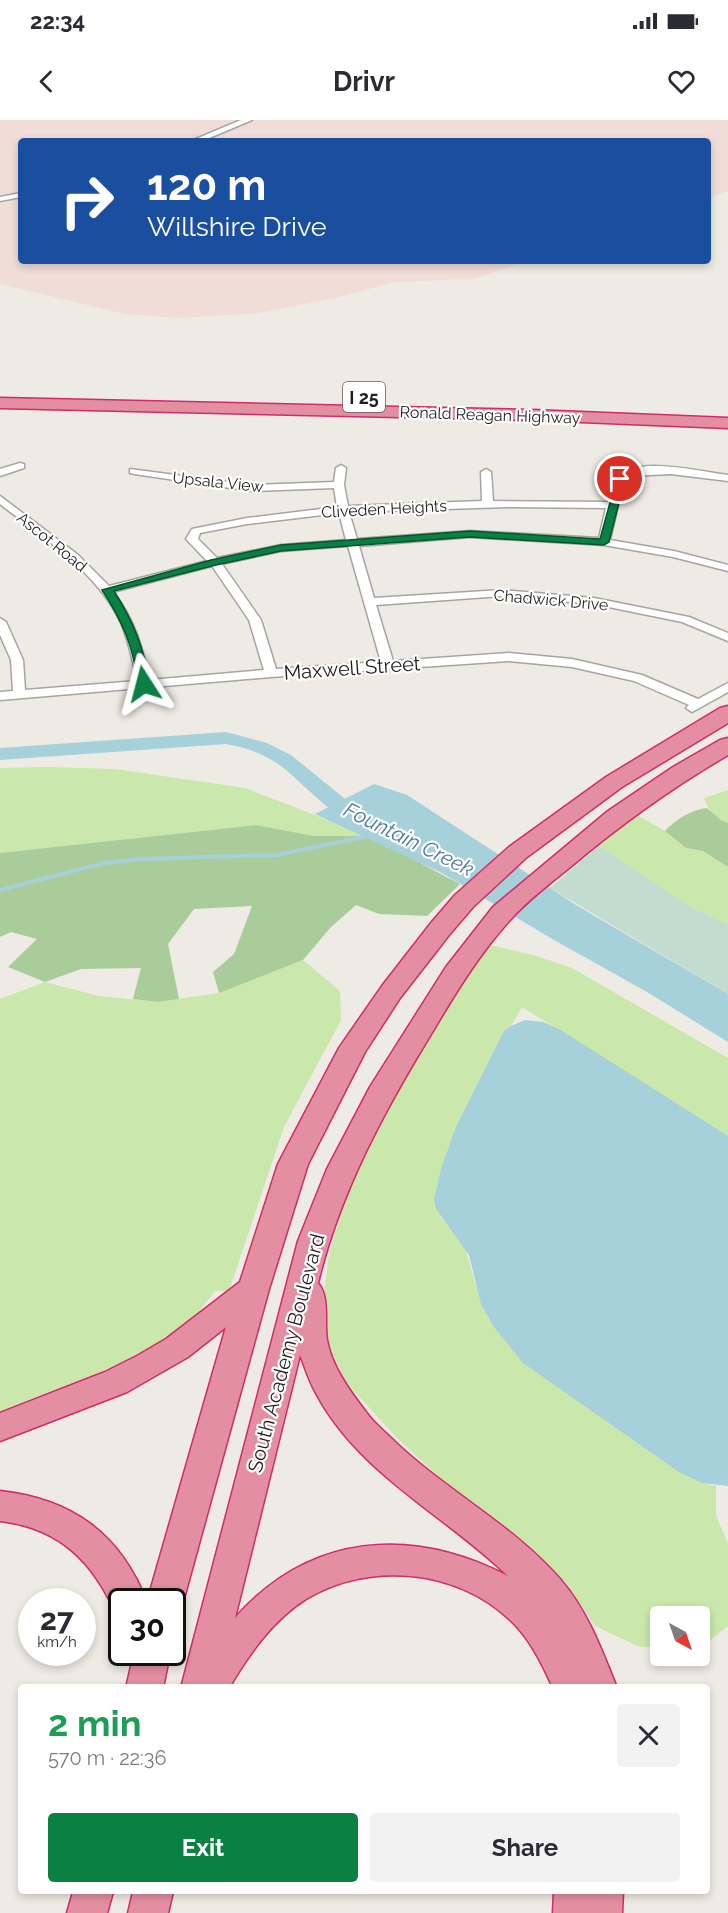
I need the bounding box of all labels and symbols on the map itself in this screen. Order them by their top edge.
road number: I 25 [343,382,385,412]
street label: Ronald Reagan Highway [399,402,581,428]
pin [594,453,645,504]
street label: Upsala View [172,468,264,496]
street label: Cliveden Heights [321,496,448,522]
street label: Ascot Road [13,508,91,576]
street label: Chadwick Drive [493,586,609,614]
street label: Maxwell Street [283,651,421,685]
position arrow [112,652,176,716]
water label: Fountain Creek [340,797,478,881]
street label: South Academy Boulevard [243,1231,329,1475]
speed limit sign: 30 [108,1588,186,1666]
north arrow [650,1606,710,1666]

